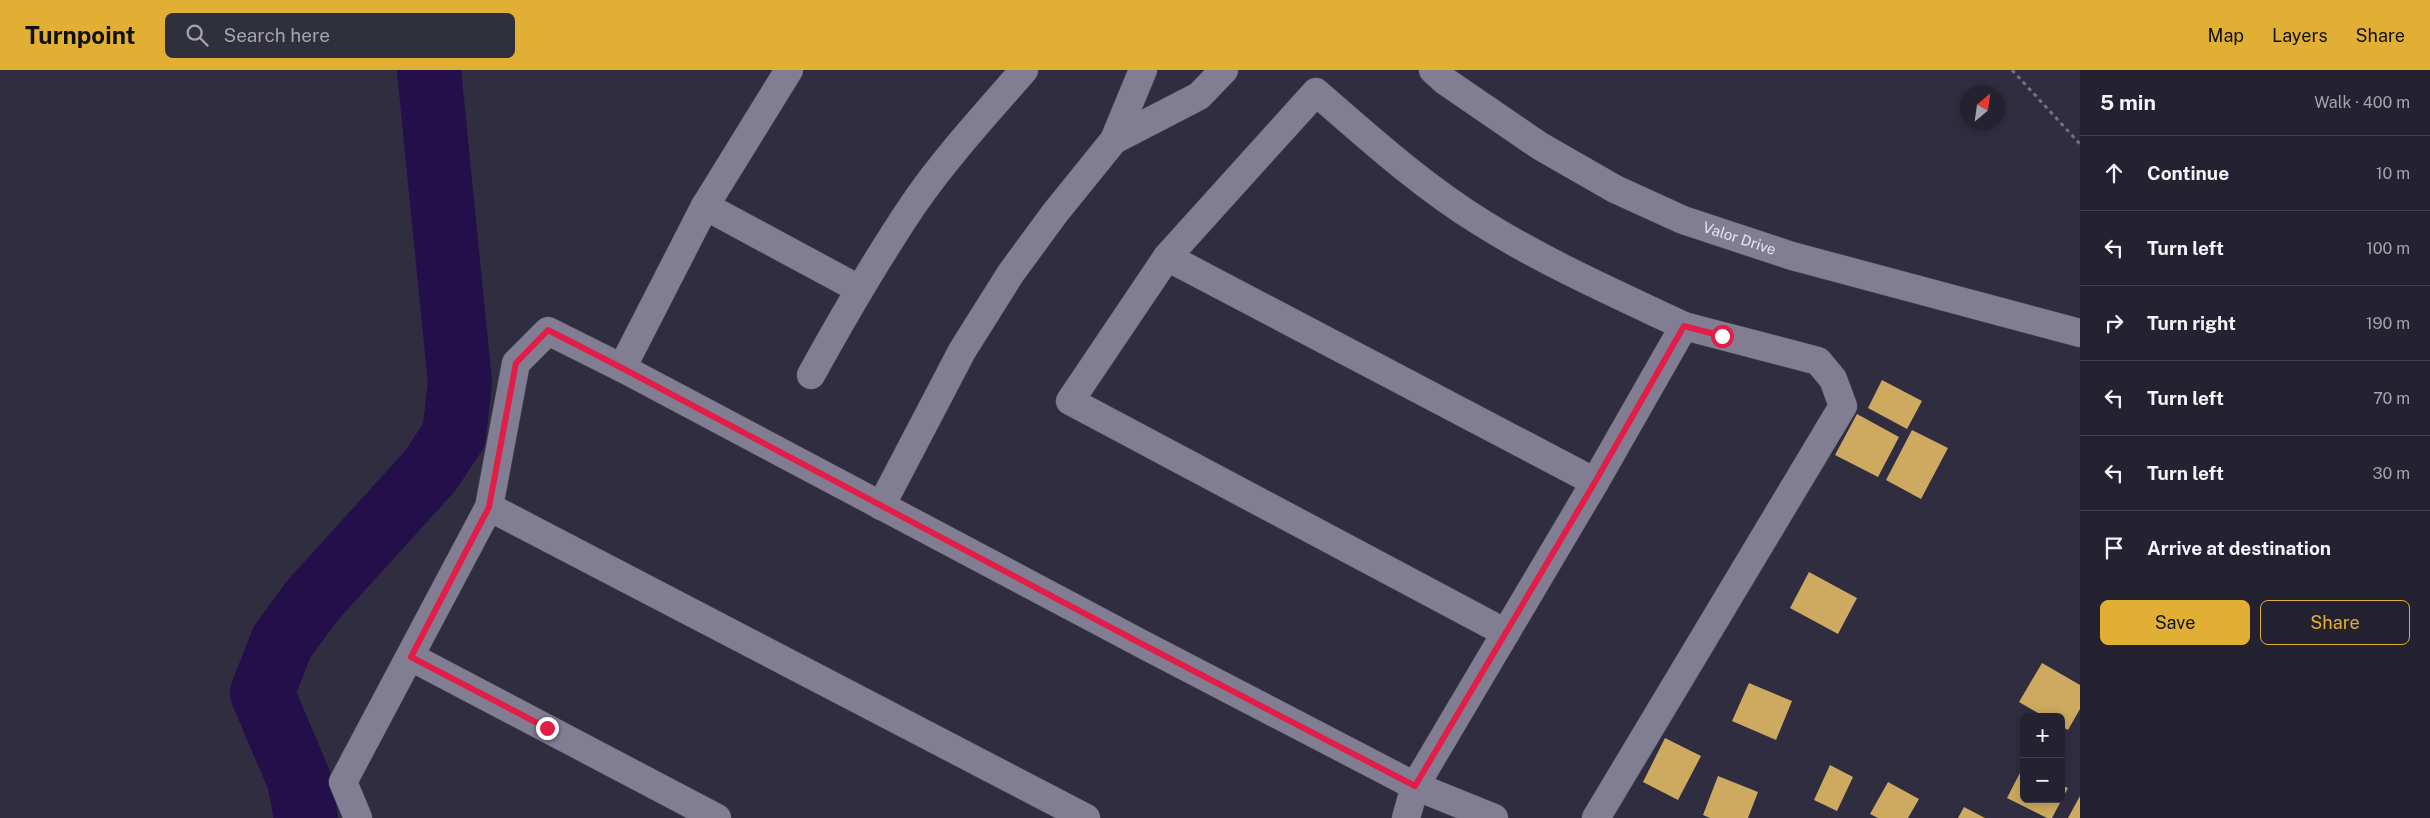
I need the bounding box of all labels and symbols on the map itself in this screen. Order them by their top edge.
north arrow [1960,85,2005,130]
street label: Valor Drive [1701,218,1778,258]
route start [1711,325,1734,348]
route end [536,717,559,740]

